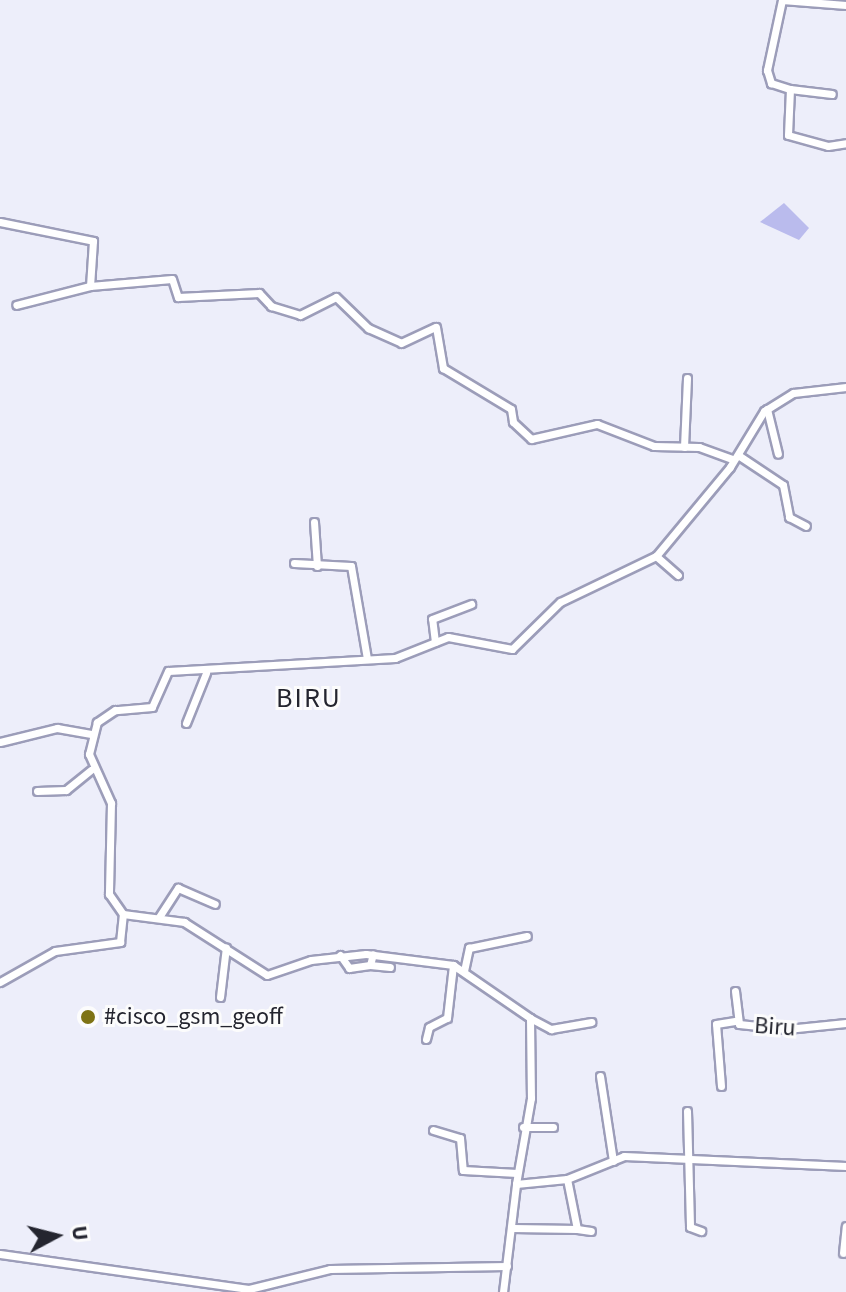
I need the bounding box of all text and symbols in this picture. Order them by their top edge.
district label: BIRU [276,681,342,715]
place label: #cisco_gsm_geoff [104,1003,283,1031]
marker: #cisco_gsm_geoff [79,1008,97,1026]
street label: Biru [753,1011,797,1043]
north arrow [16,1196,96,1276]
text: U [63,1224,97,1242]

